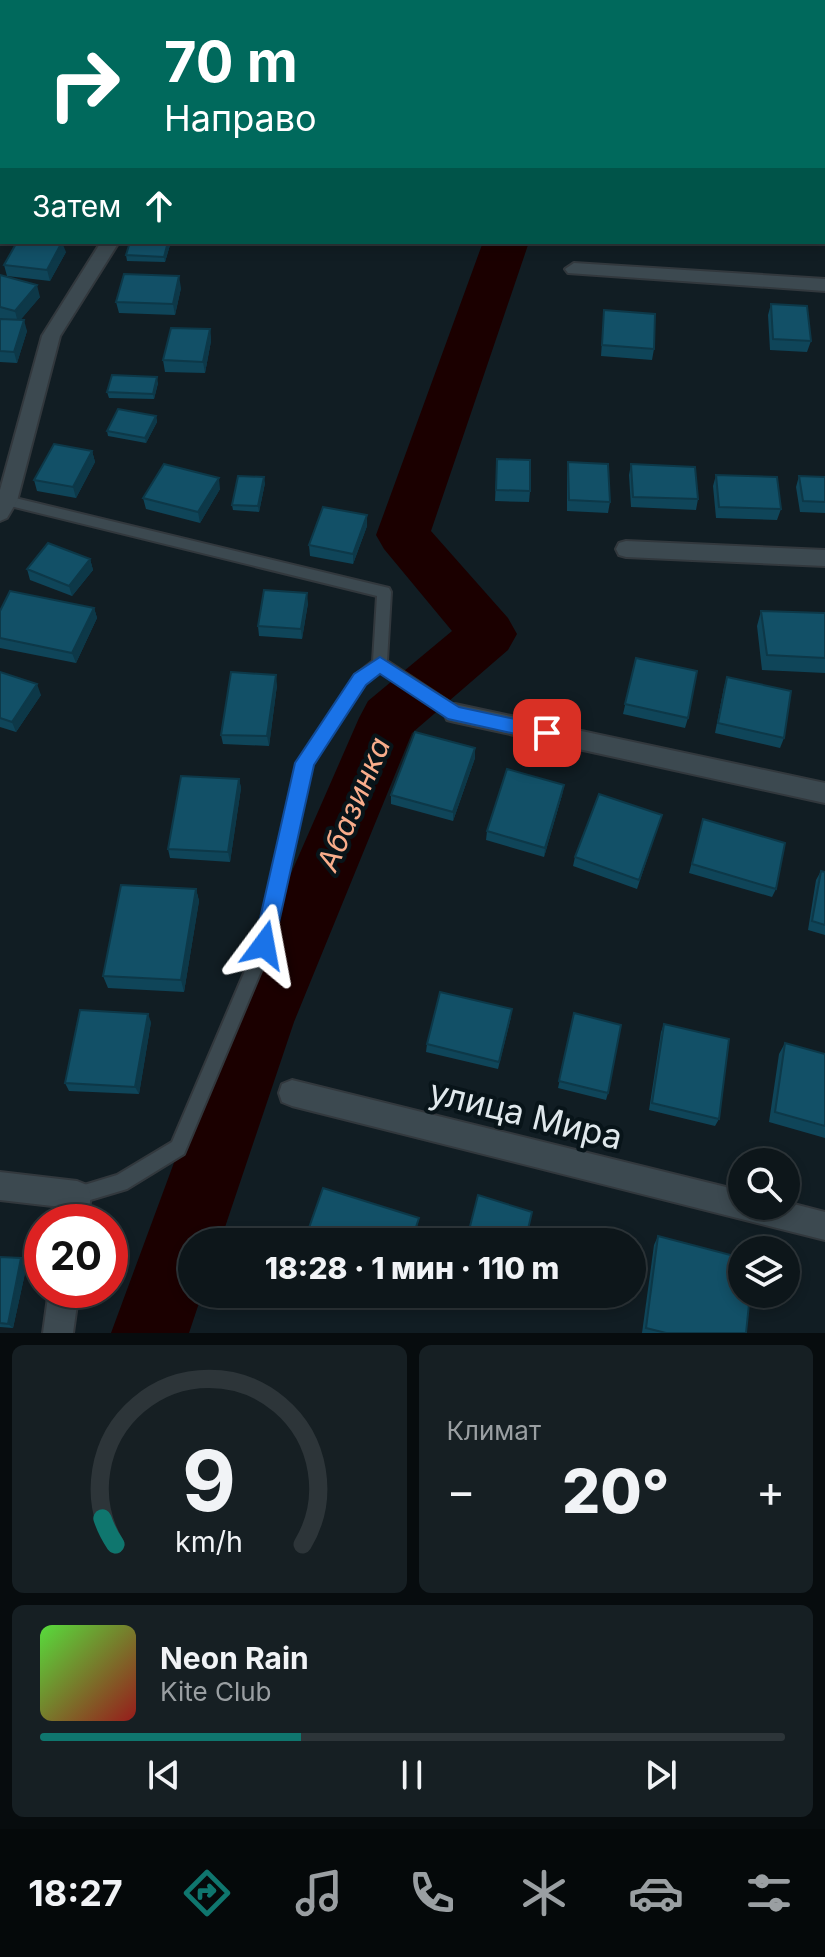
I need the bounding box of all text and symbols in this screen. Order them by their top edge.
text: 70 m [164,28,298,96]
icon: right [32,32,136,136]
text: Направо [164,96,317,140]
icon: ahead [137,184,181,228]
text: Затем [32,188,121,224]
pin [513,699,581,767]
icon: arrive [525,711,569,755]
water label: Абазинка [308,732,397,877]
position arrow [222,903,306,987]
street label: улица Мира [425,1070,627,1158]
map controls [728,1148,800,1308]
button: search [728,1148,800,1220]
speed limit sign: 20 [24,1204,128,1308]
button: layers [728,1236,800,1308]
text: 18:28 · 1 мин · 110 m [265,1250,559,1286]
text: Климат [447,1415,541,1446]
text: 9 [182,1430,236,1531]
text: 20° [562,1455,669,1527]
text: − [447,1464,476,1518]
text: + [756,1464,785,1518]
text: km/h [175,1524,243,1559]
text: Neon Rain [160,1640,309,1676]
text: Kite Club [160,1676,271,1707]
icon: previous [142,1753,186,1797]
icon: pause [390,1753,434,1797]
icon: next [639,1753,683,1797]
icon: directions [179,1865,235,1921]
icon: music [291,1865,347,1921]
icon: phone [404,1865,460,1921]
icon: climate [516,1865,572,1921]
icon: car [628,1865,684,1921]
icon: filters [741,1865,797,1921]
text: 18:27 [28,1871,123,1915]

